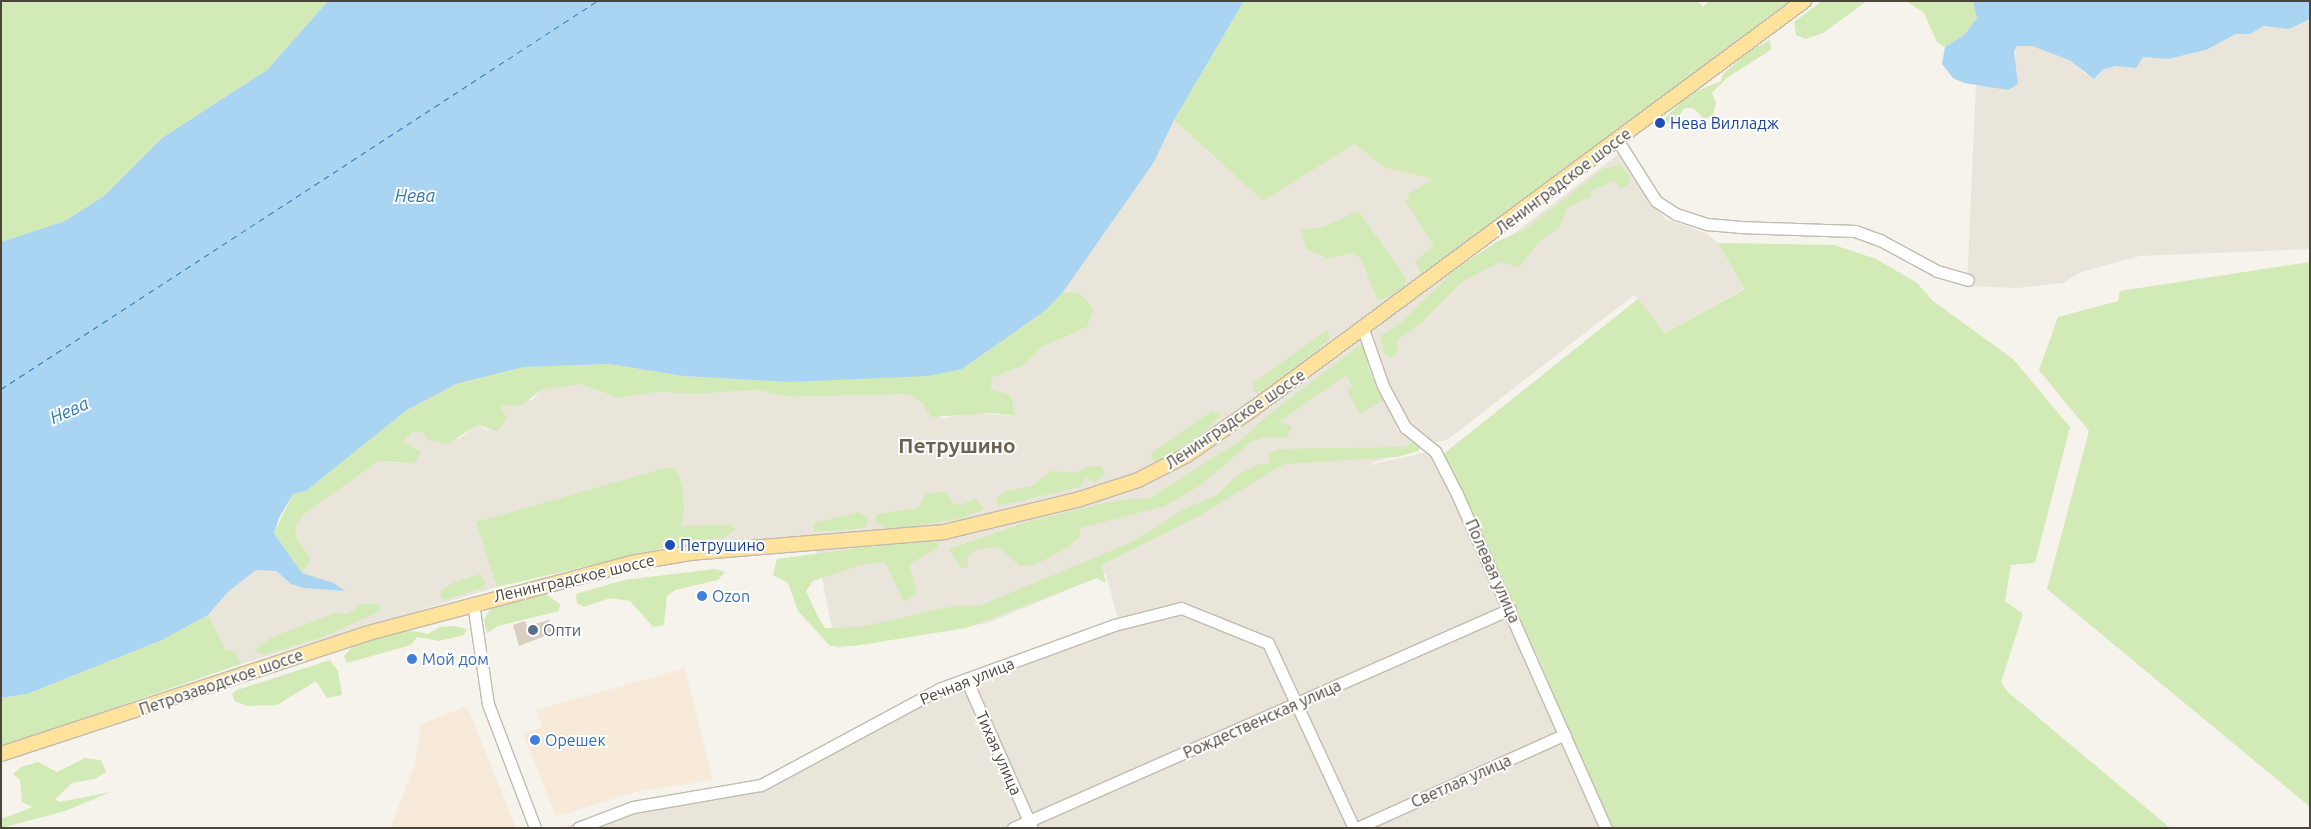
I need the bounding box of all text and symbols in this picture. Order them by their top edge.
place label: Нева Вилладж [1670,113,1779,133]
marker: Нева Вилладж [1654,117,1666,129]
street label: Ленинградское шоссе [1491,124,1635,238]
water label: Нева [395,184,435,206]
street label: Ленинградское шоссе [1161,365,1309,473]
water label: Нева [46,392,92,428]
district label: Петрушино [898,432,1016,458]
street label: Полевая улица [1462,516,1524,626]
place label: Петрушино [680,535,765,555]
marker: Петрушино [664,539,676,551]
street label: Ленинградское шоссе [492,550,656,606]
place label: Ozon [712,586,750,606]
marker: Ozon [696,590,708,602]
place label: Опти [543,620,581,640]
marker: Опти [527,624,539,636]
street label: Петрозаводское шоссе [136,645,306,719]
place label: Мой дом [422,649,489,669]
marker: Мой дом [406,653,418,665]
street label: Речная улица [917,653,1017,709]
street label: Рождественская улица [1180,676,1344,762]
street label: Тихая улица [972,708,1026,798]
place label: Орешек [545,730,606,750]
marker: Орешек [529,734,541,746]
street label: Светлая улица [1408,750,1514,812]

